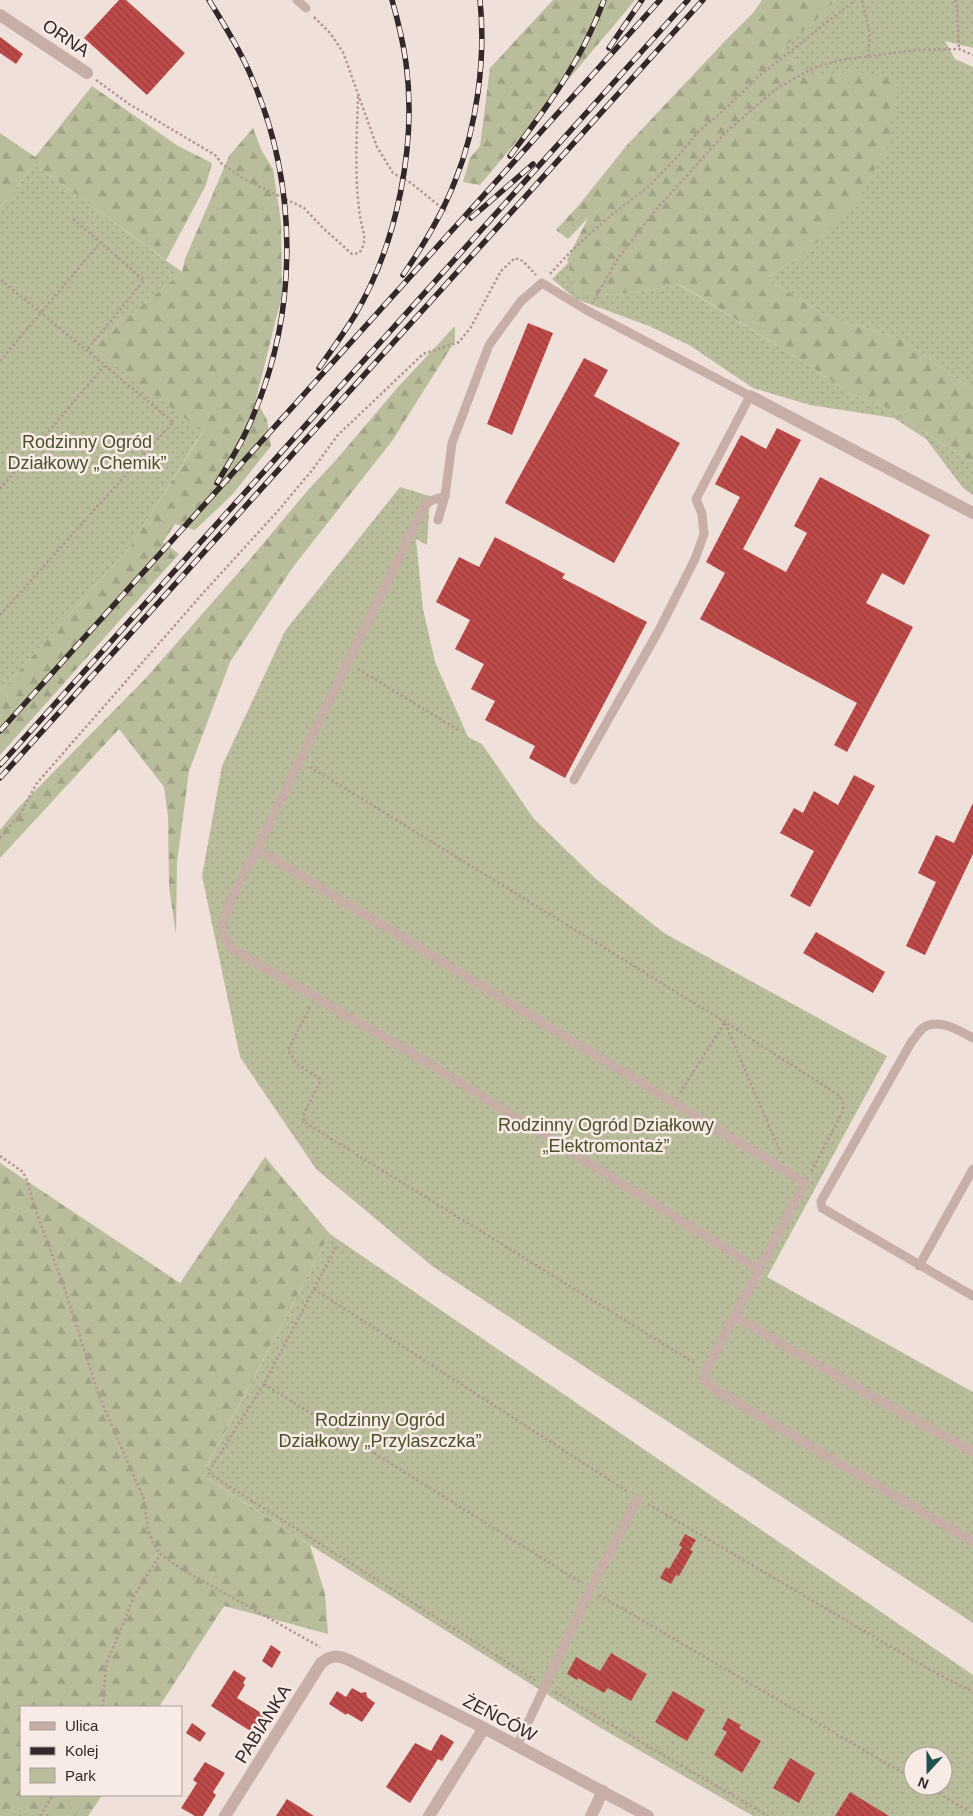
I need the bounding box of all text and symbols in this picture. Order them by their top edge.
street label: ORNA [39,15,93,61]
park label: Rodzinny Ogród Działkowy „Chemik” [7,432,167,473]
park label: Rodzinny Ogród Działkowy „Elektromontaż” [498,1115,714,1156]
park label: Rodzinny Ogród Działkowy „Przylaszczka” [278,1410,482,1451]
street label: PABIANKA [231,1681,295,1767]
street label: ŻEŃCÓW [460,1690,540,1746]
legend [20,1706,182,1796]
text: Ulica [65,1717,99,1734]
text: Kolej [65,1742,98,1759]
north arrow [903,1746,953,1796]
text: Park [65,1767,96,1784]
text: N [916,1774,931,1792]

